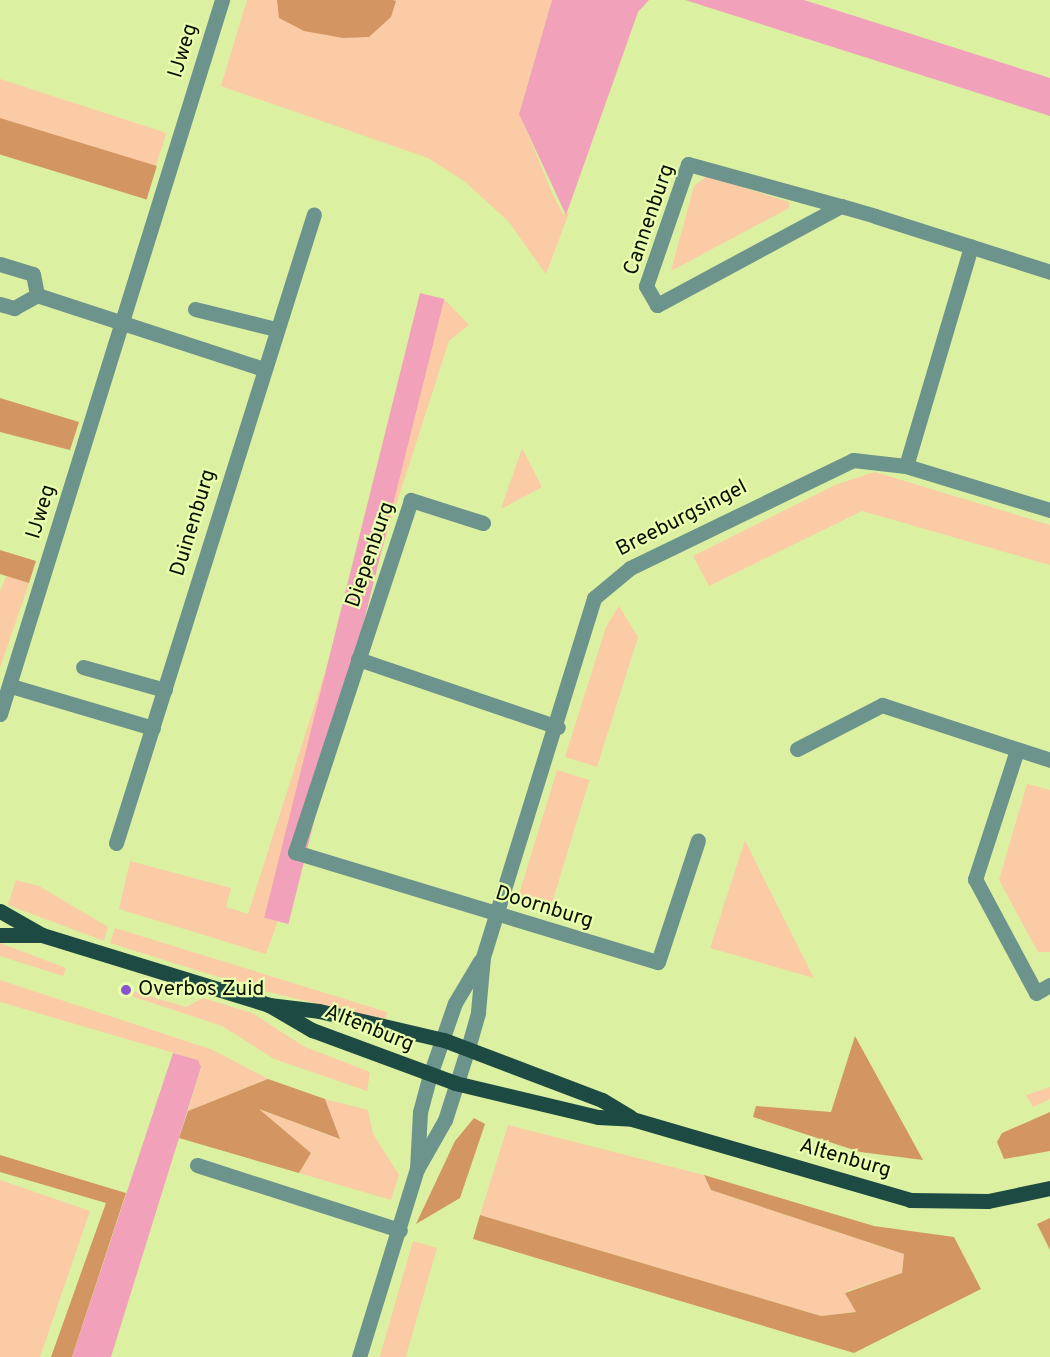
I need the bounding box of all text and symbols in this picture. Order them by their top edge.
street label: IJweg [164,21,204,81]
street label: Cannenburg [619,161,681,279]
street label: Duinenburg [166,467,222,579]
street label: Breeburgsingel [612,475,752,563]
street label: IJweg [22,482,62,542]
street label: Diepenburg [341,499,401,611]
street label: Doornburg [492,881,596,935]
place label: Overbos Zuid [138,977,264,1003]
marker: Overbos Zuid [119,983,133,997]
street label: Altenburg [321,1000,417,1058]
street label: Altenburg [796,1134,894,1184]

